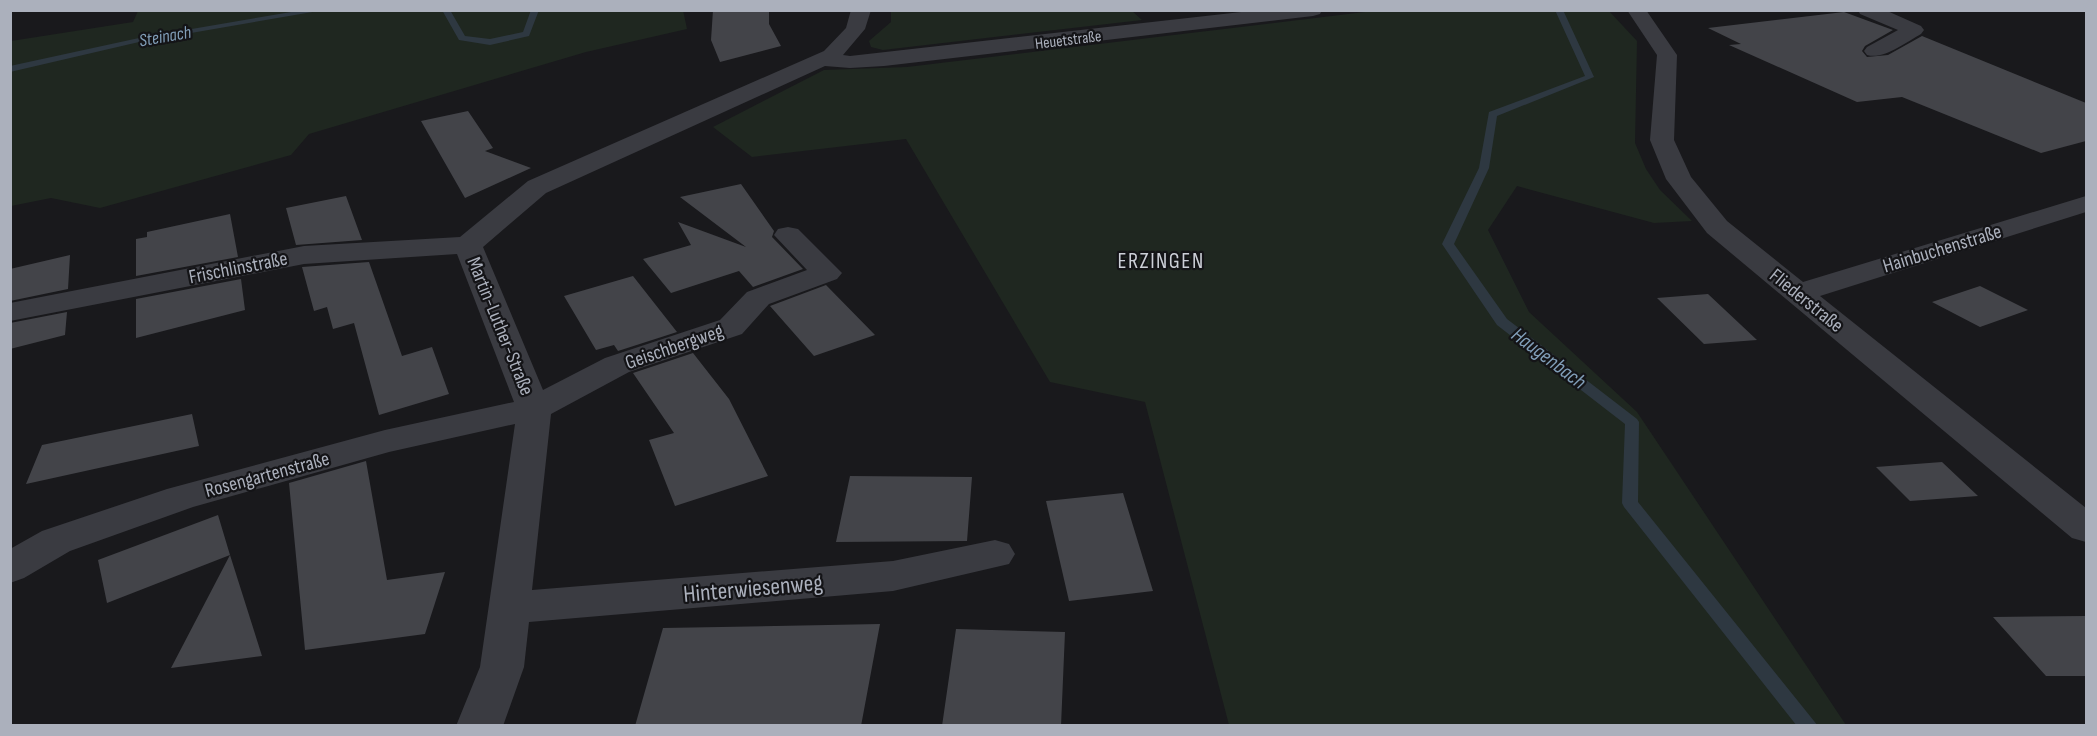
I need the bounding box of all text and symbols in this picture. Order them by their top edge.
water label: Steinach [137,22,193,51]
street label: Heuetstraße [1034,27,1102,54]
street label: Hainbuchenstraße [1880,220,2005,278]
street label: Frischlinstraße [187,247,290,289]
district label: ERZINGEN [1117,248,1205,275]
street label: Martin-Luther-Straße [461,254,539,399]
street label: Fliederstraße [1765,264,1848,338]
street label: Geischbergweg [622,319,726,375]
water label: Haugenbach [1506,322,1591,395]
street label: Rosengartenstraße [202,447,332,503]
street label: Hinterwiesenweg [682,568,824,609]

